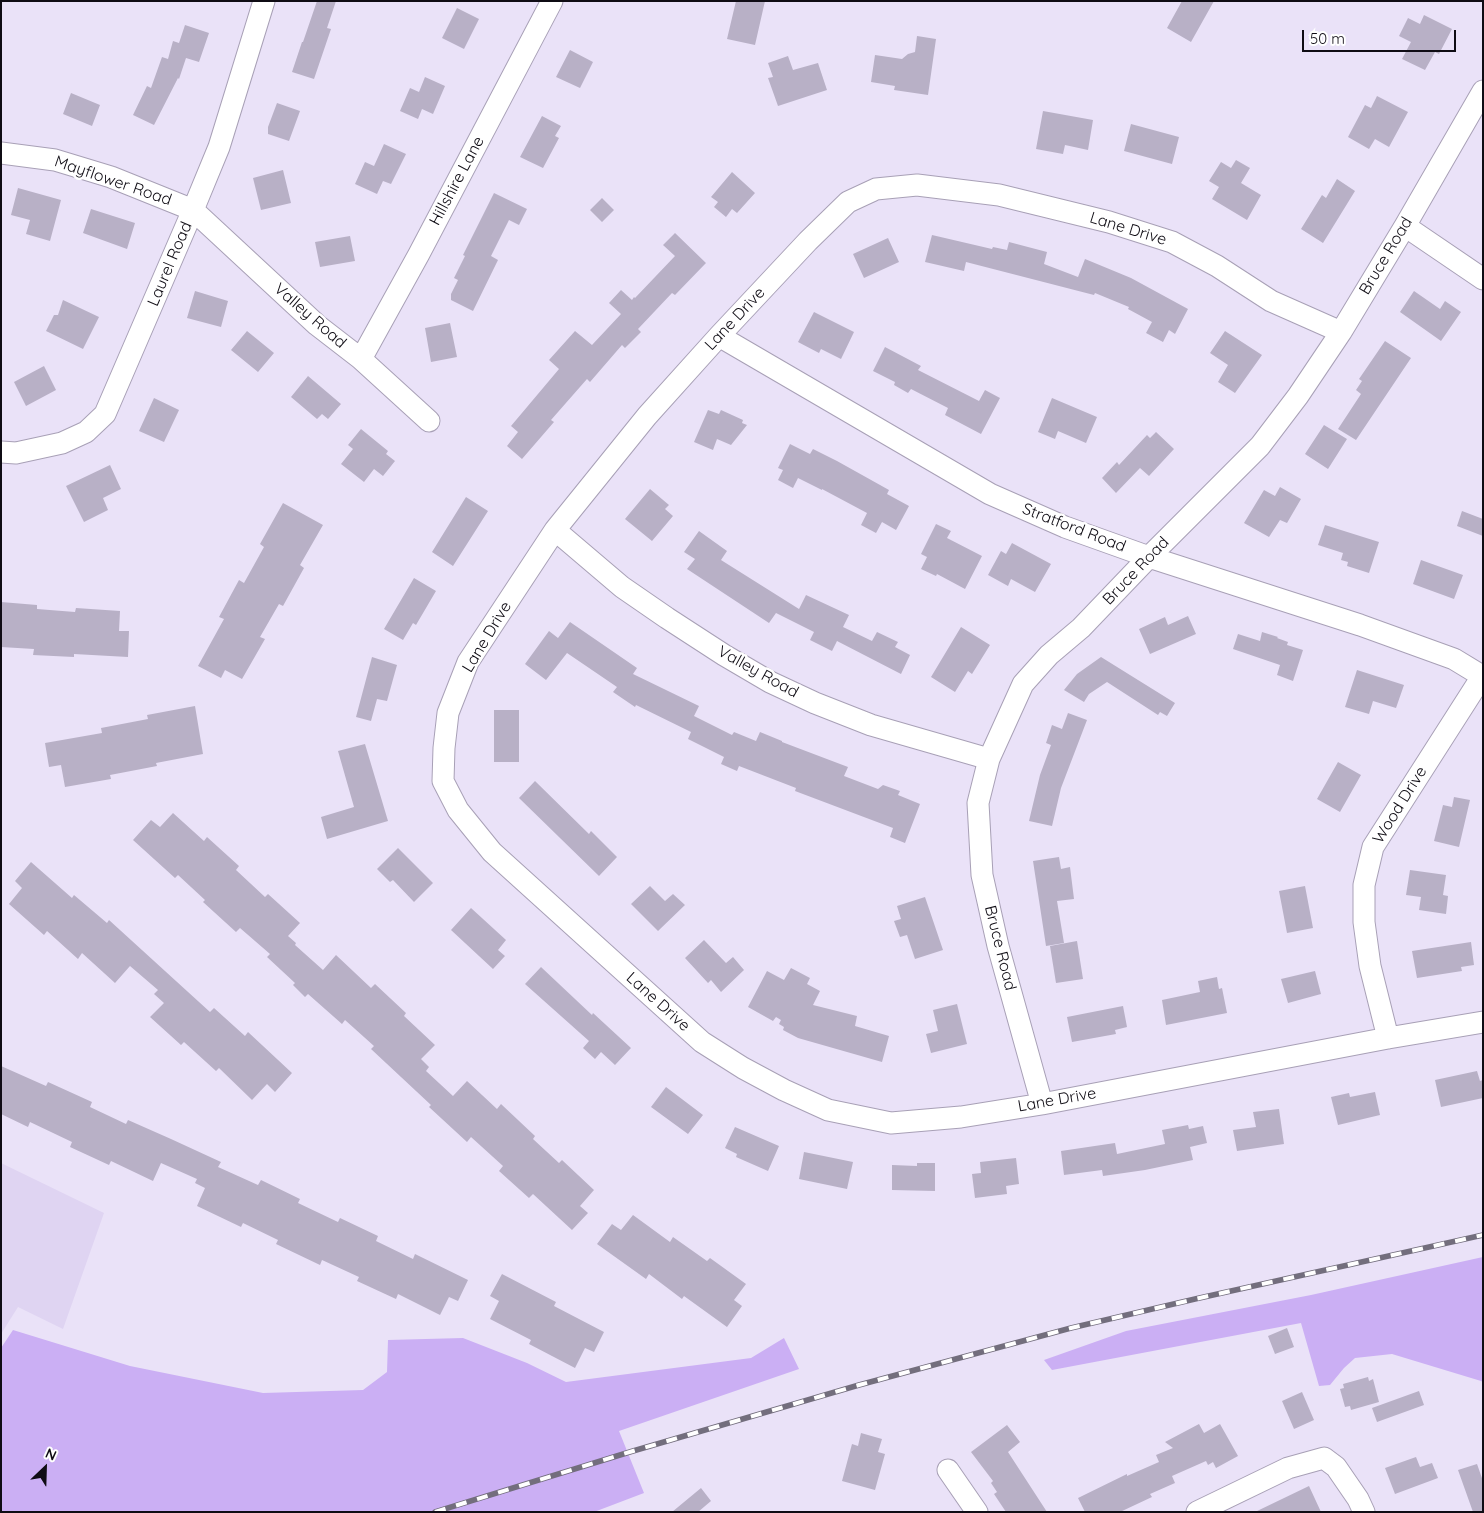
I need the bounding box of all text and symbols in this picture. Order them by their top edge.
scale bar [1304,20,1458,52]
text: 50 m [1310,29,1345,48]
street label: Hillshire Lane [426,133,488,229]
street label: Mayflower Road [52,152,174,210]
street label: Lane Drive [1087,208,1169,250]
street label: Bruce Road [1355,214,1417,298]
street label: Laurel Road [144,219,196,309]
street label: Valley Road [270,279,350,353]
street label: Lane Drive [701,283,769,355]
street label: Stratford Road [1019,499,1129,557]
street label: Bruce Road [1099,533,1173,609]
street label: Lane Drive [458,598,516,676]
street label: Valley Road [714,642,802,702]
street label: Wood Drive [1369,763,1431,847]
street label: Bruce Road [980,903,1020,993]
street label: Lane Drive [622,968,694,1036]
street label: Lane Drive [1016,1084,1098,1116]
north arrow [20,1443,70,1493]
text: N [43,1444,59,1465]

